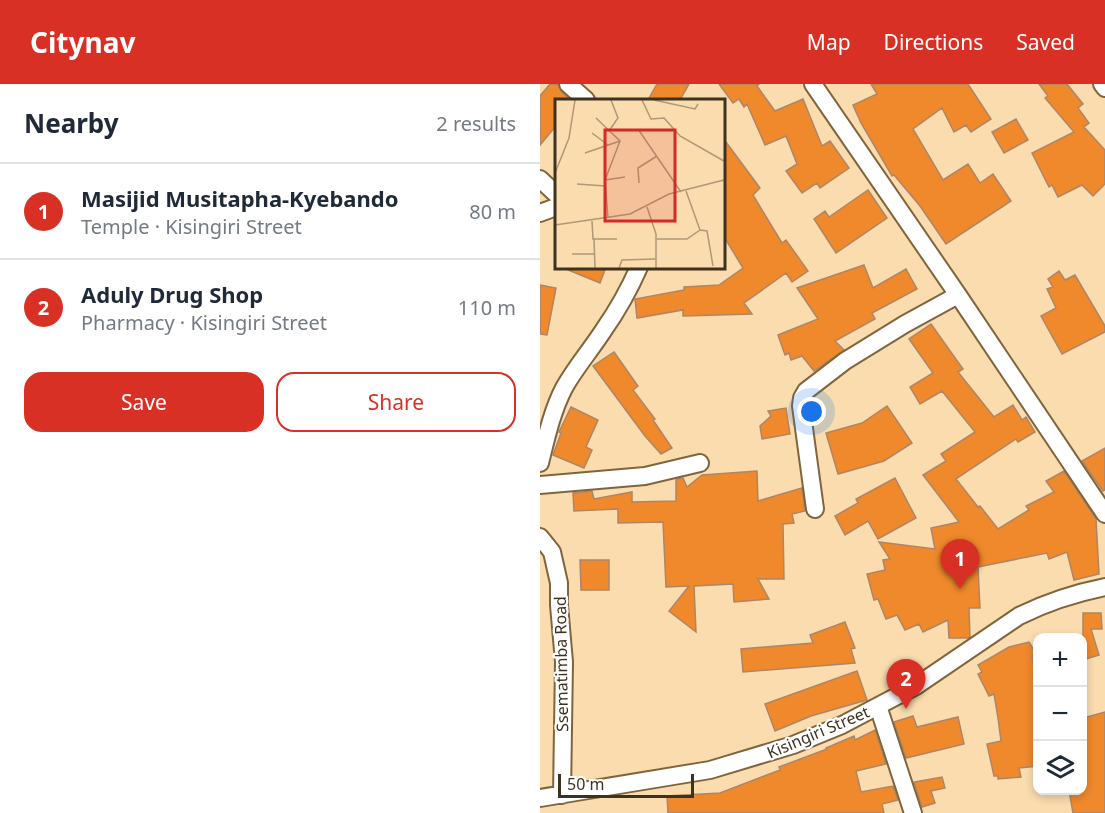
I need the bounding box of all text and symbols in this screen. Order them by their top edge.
text: Citynav [30,23,135,61]
text: Map [807,28,851,56]
text: Directions [884,28,983,56]
text: Saved [1016,28,1075,56]
inset map [555,99,724,268]
text: Nearby [24,105,119,141]
text: 2 results [436,110,516,137]
text: Masijid Musitapha-Kyebando [81,183,398,213]
text: 1 [38,198,49,225]
text: 80 m [469,198,516,225]
text: Temple · Kisingiri Street [81,213,302,240]
text: Aduly Drug Shop [81,279,263,309]
text: 2 [38,294,49,321]
text: 110 m [458,294,516,321]
text: Pharmacy · Kisingiri Street [81,309,327,336]
button: Save [24,372,264,432]
button: Share [276,372,516,432]
your location [797,397,826,426]
pin: 1 [940,540,980,589]
street label: Ssematimba Road [549,596,573,732]
map controls [1033,633,1087,795]
button: + [1033,633,1087,687]
pin: 2 [886,660,926,709]
button: − [1033,687,1087,741]
street label: Kisingiri Street [763,700,873,763]
button: layers [1033,741,1087,795]
scale bar [558,771,694,798]
text: 50 m [567,773,604,795]

